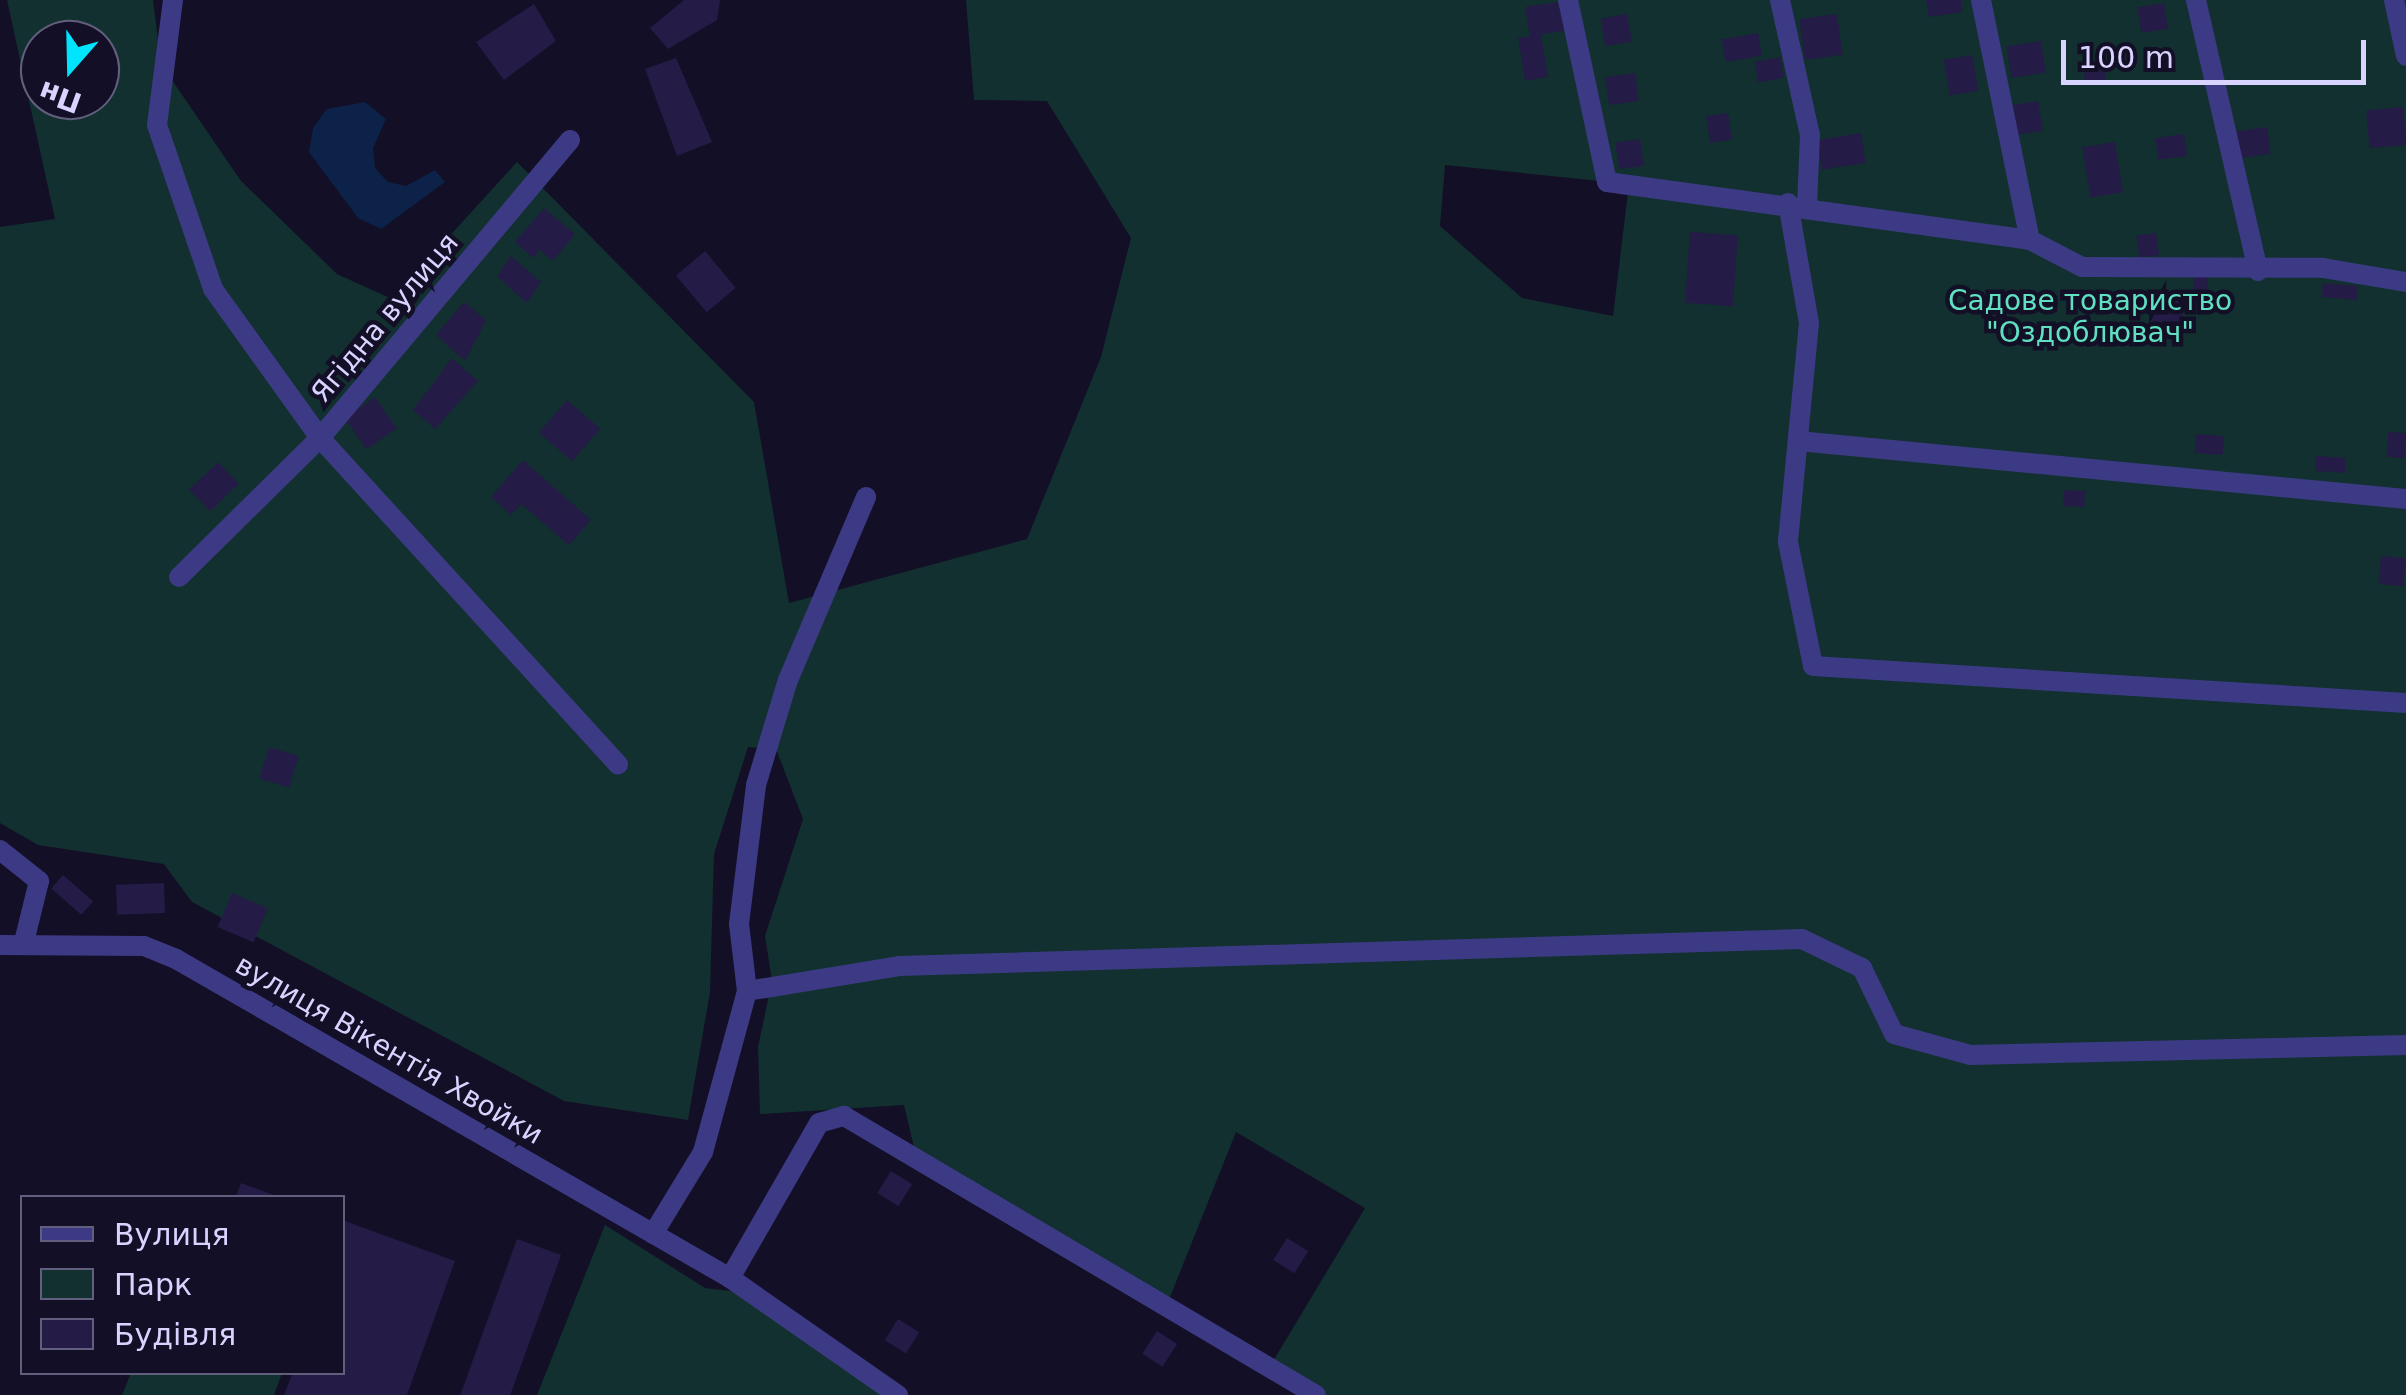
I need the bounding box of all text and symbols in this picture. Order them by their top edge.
north arrow [20,20,120,120]
scale bar [2066,20,2371,82]
text: 100 m [2078,40,2174,75]
text: Пн [35,74,86,120]
street label: Ягідна вулиця [304,226,466,410]
park label: Садове товариство "Оздоблювач" [1948,284,2232,350]
street label: вулиця Вікентія Хвойки [229,948,549,1152]
legend [20,1195,345,1375]
text: Вулиця [114,1217,229,1252]
text: Парк [114,1267,192,1302]
text: Будівля [114,1317,236,1352]

